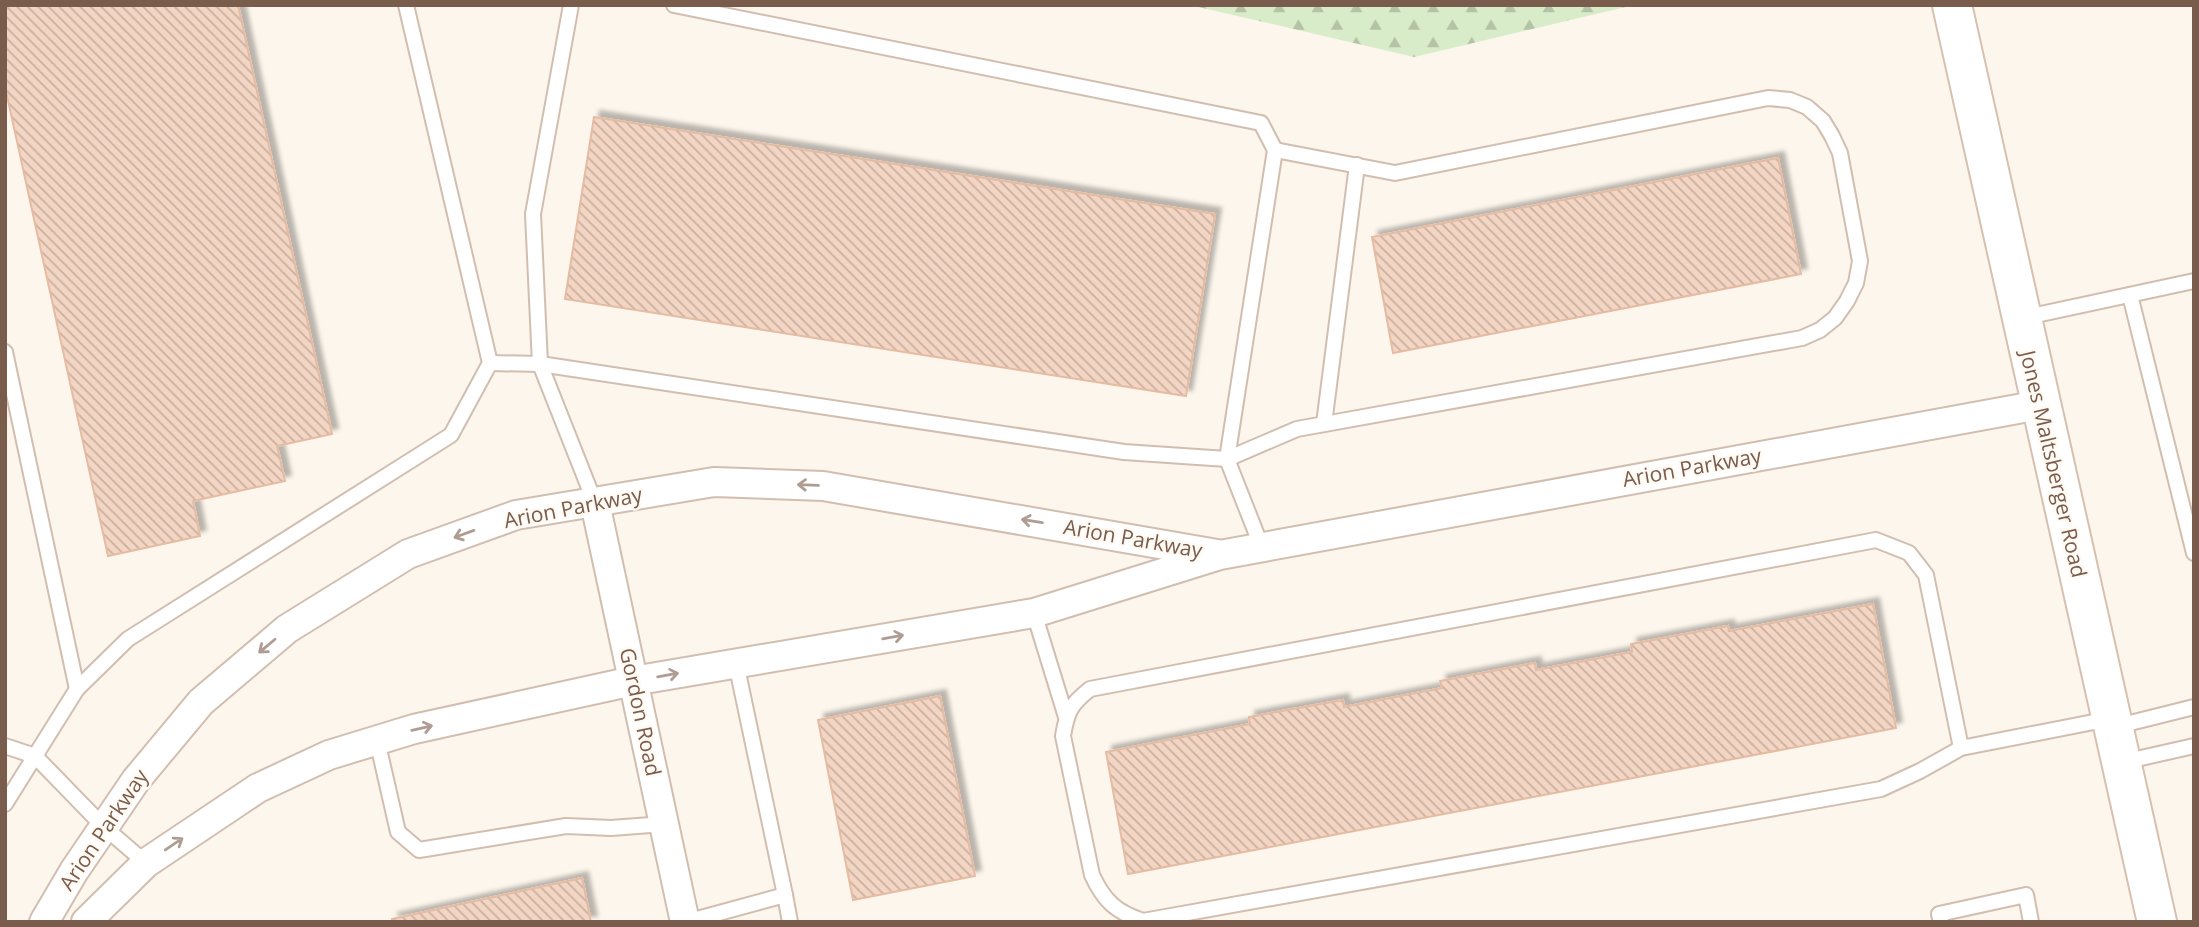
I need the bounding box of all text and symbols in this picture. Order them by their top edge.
street label: Jones Maltsberger Road [2014,345,2094,580]
street label: Arion Parkway [1620,441,1764,493]
one-way arrow [797,479,820,492]
street label: Arion Parkway [501,480,645,534]
street label: Arion Parkway [1062,512,1205,564]
one-way arrow [1022,514,1044,527]
one-way arrow [453,529,475,541]
one-way arrow [881,630,903,643]
one-way arrow [259,638,277,654]
street label: Gordon Road [614,645,668,778]
one-way arrow [656,667,679,681]
one-way arrow [410,720,433,734]
street label: Arion Parkway [52,763,154,896]
one-way arrow [164,837,183,852]

